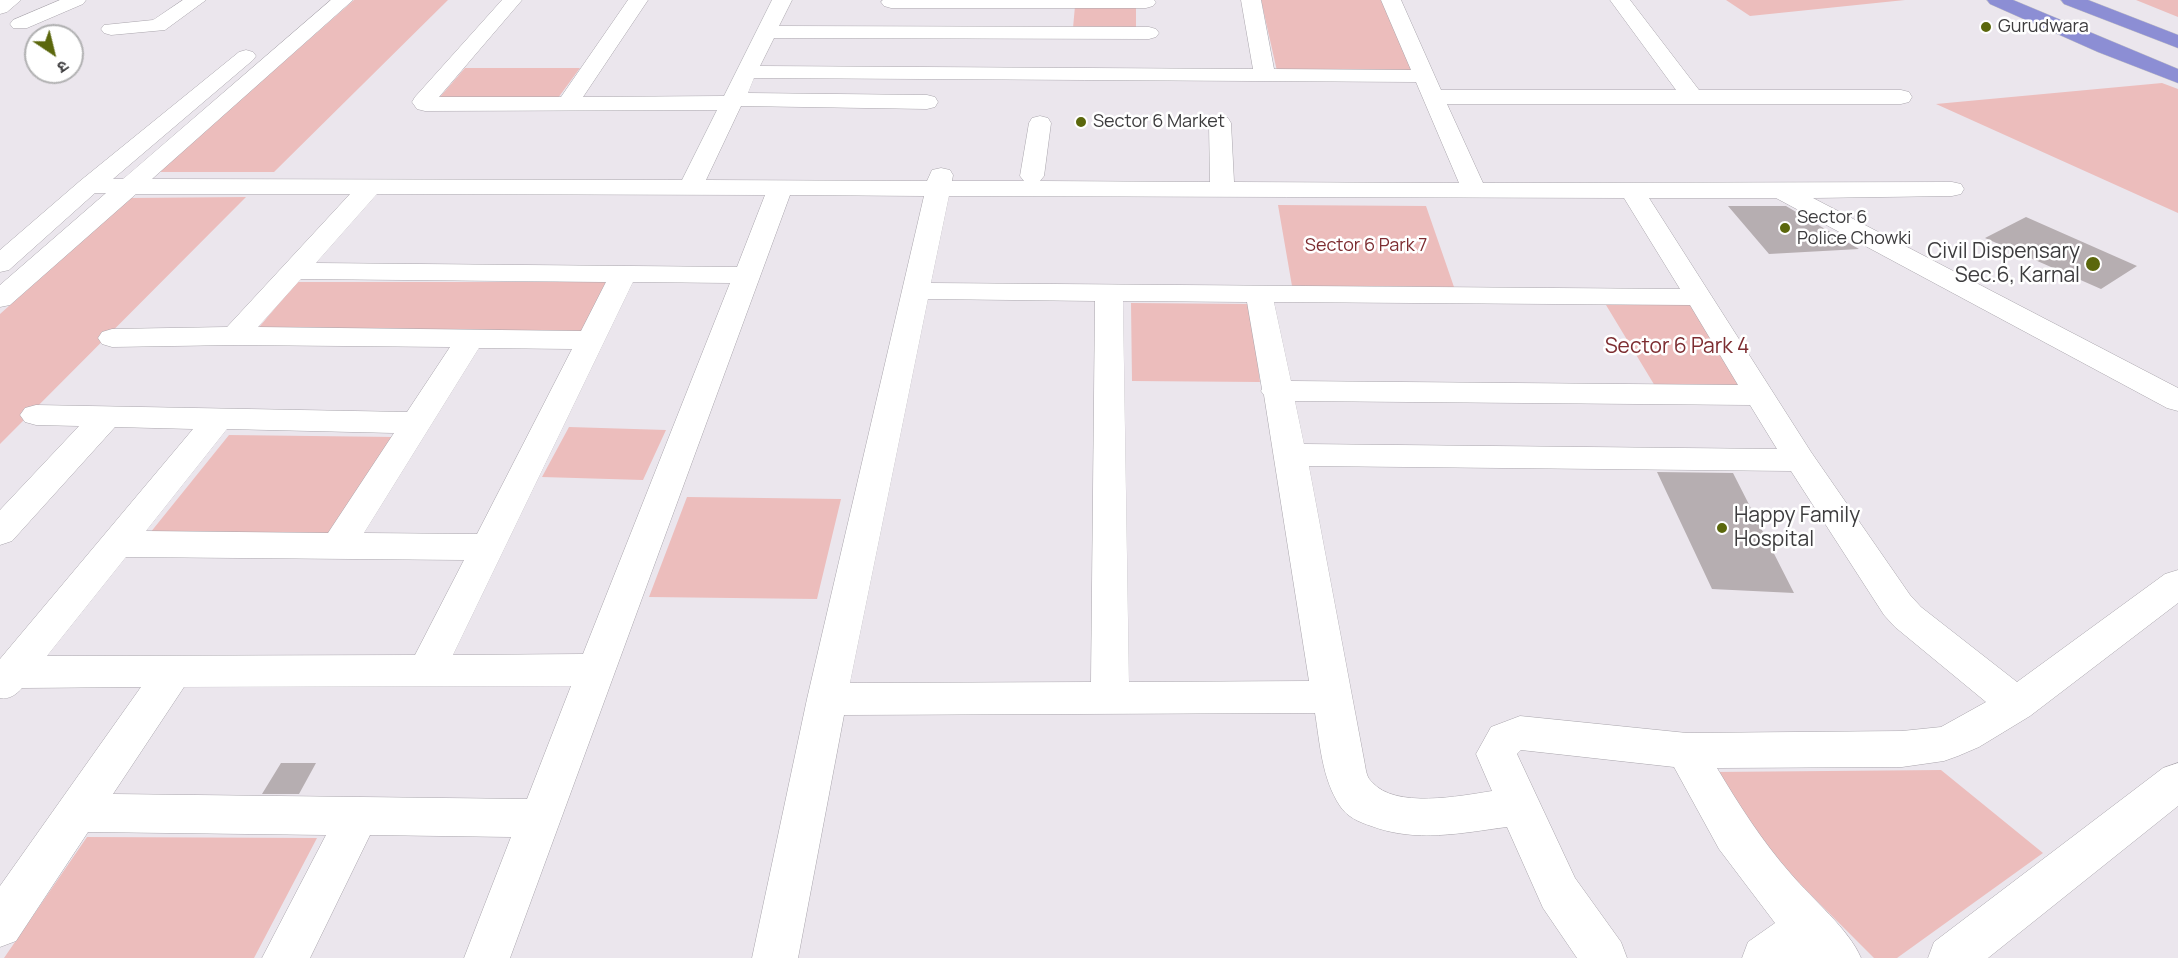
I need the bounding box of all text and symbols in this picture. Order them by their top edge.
place label: Gurudwara [1998,16,2089,38]
marker: Gurudwara [1979,20,1993,34]
north arrow [24,24,84,84]
text: उ [53,55,73,79]
place label: Sector 6 Market [1093,111,1225,133]
marker: Sector 6 Market [1074,115,1088,129]
place label: Sector 6 Police Chowki [1797,207,1911,250]
marker: Sector 6 Police Chowki [1778,221,1792,235]
park label: Sector 6 Park 7 [1305,235,1427,257]
place label: Civil Dispensary Sec.6, Karnal [1927,239,2080,289]
marker: Civil Dispensary Sec.6, Karnal [2084,255,2102,273]
park label: Sector 6 Park 4 [1605,334,1749,360]
place label: Happy Family Hospital [1734,503,1860,553]
marker: Happy Family Hospital [1715,521,1729,535]

